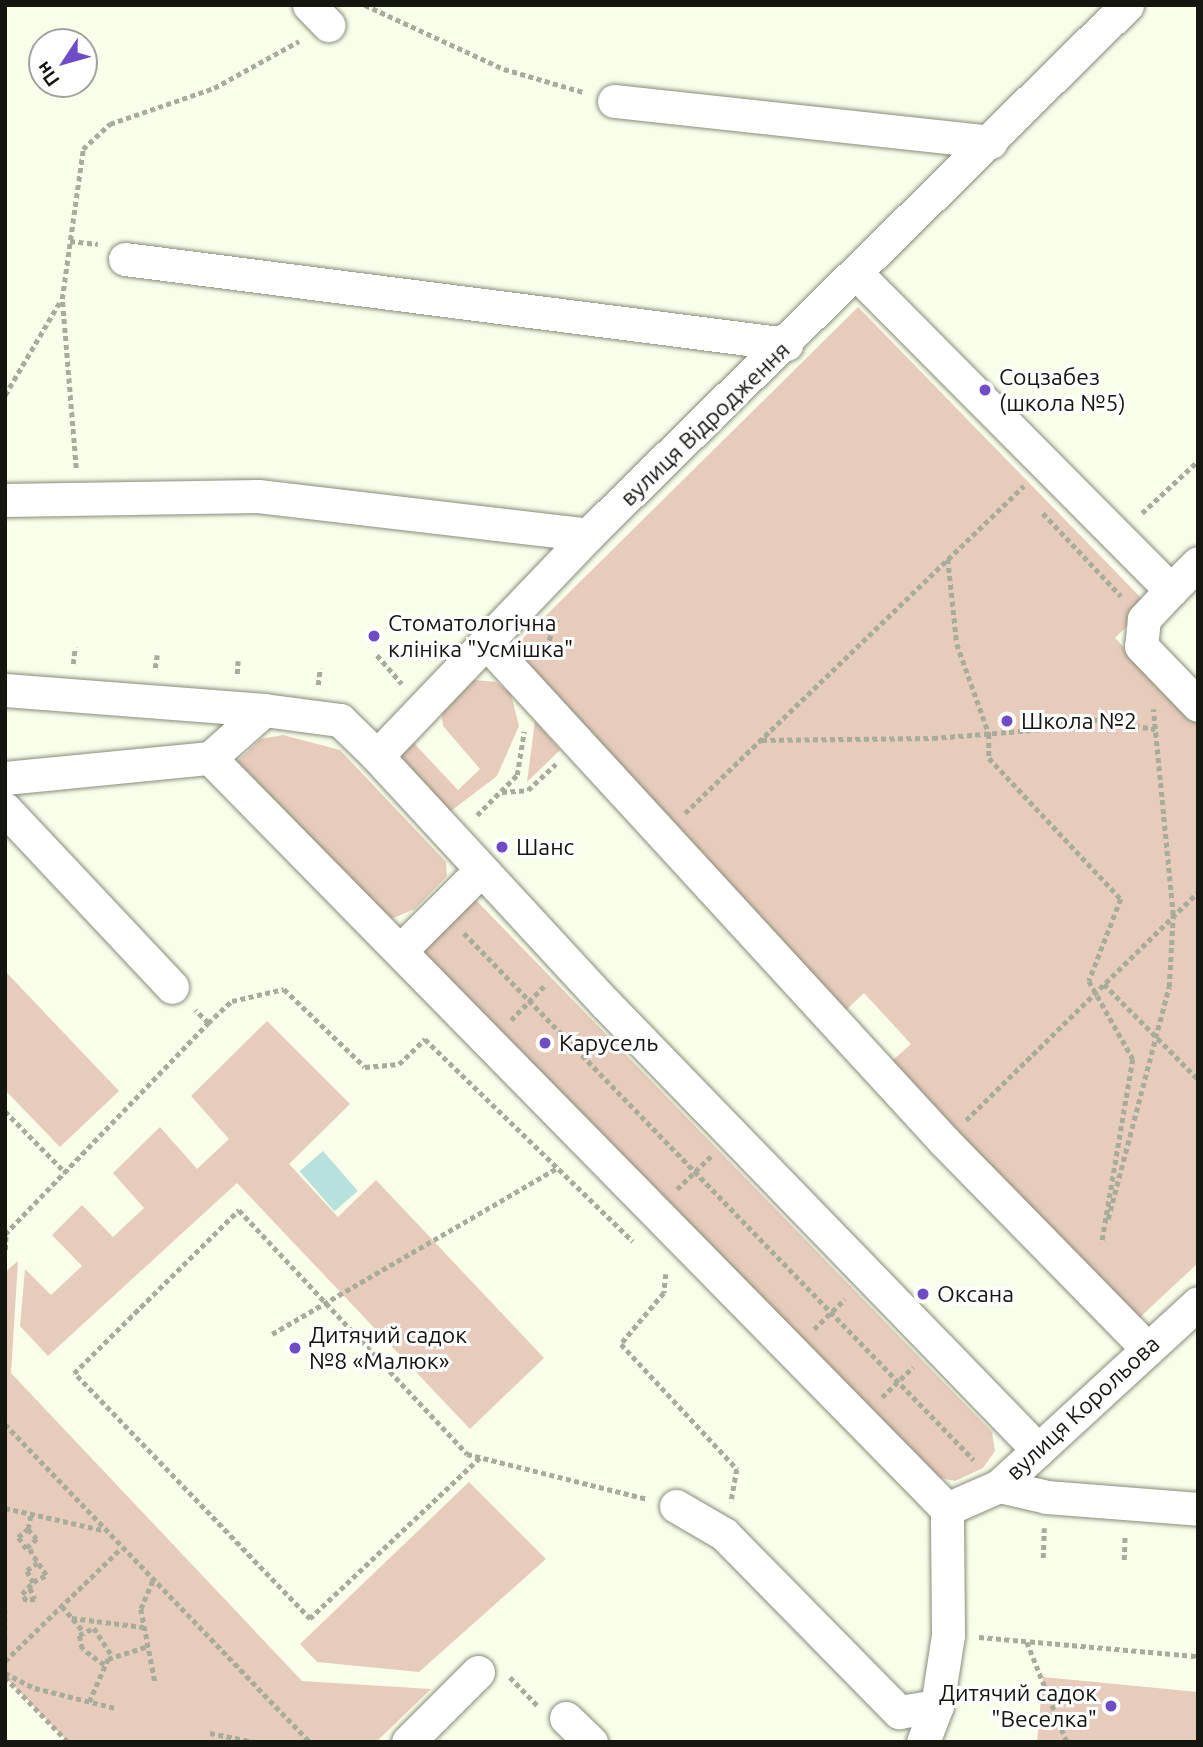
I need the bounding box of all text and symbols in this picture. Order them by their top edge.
north arrow [28,28,98,98]
text: Пн [31,58,64,91]
street label: вулиця Відродження [615,336,795,512]
place label: Соцзабез (школа №5) [999,363,1126,417]
marker: Соцзабез (школа №5) [977,382,993,398]
place label: Стоматологічна клініка "Усмішка" [388,609,573,663]
marker: Стоматологічна клініка "Усмішка" [366,628,382,644]
place label: Школа №2 [1021,707,1137,735]
marker: Школа №2 [999,713,1015,729]
place label: Шанс [516,833,574,861]
marker: Шанс [494,839,510,855]
place label: Карусель [559,1029,658,1057]
marker: Карусель [537,1035,553,1051]
place label: Оксана [937,1280,1014,1308]
marker: Оксана [915,1286,931,1302]
place label: Дитячий садок №8 «Малюк» [309,1321,467,1375]
street label: вулиця Корольова [1001,1330,1165,1486]
marker: Дитячий садок №8 «Малюк» [287,1340,303,1356]
place label: Дитячий садок "Веселка" [939,1679,1097,1733]
marker: Дитячий садок "Веселка" [1103,1698,1119,1714]

